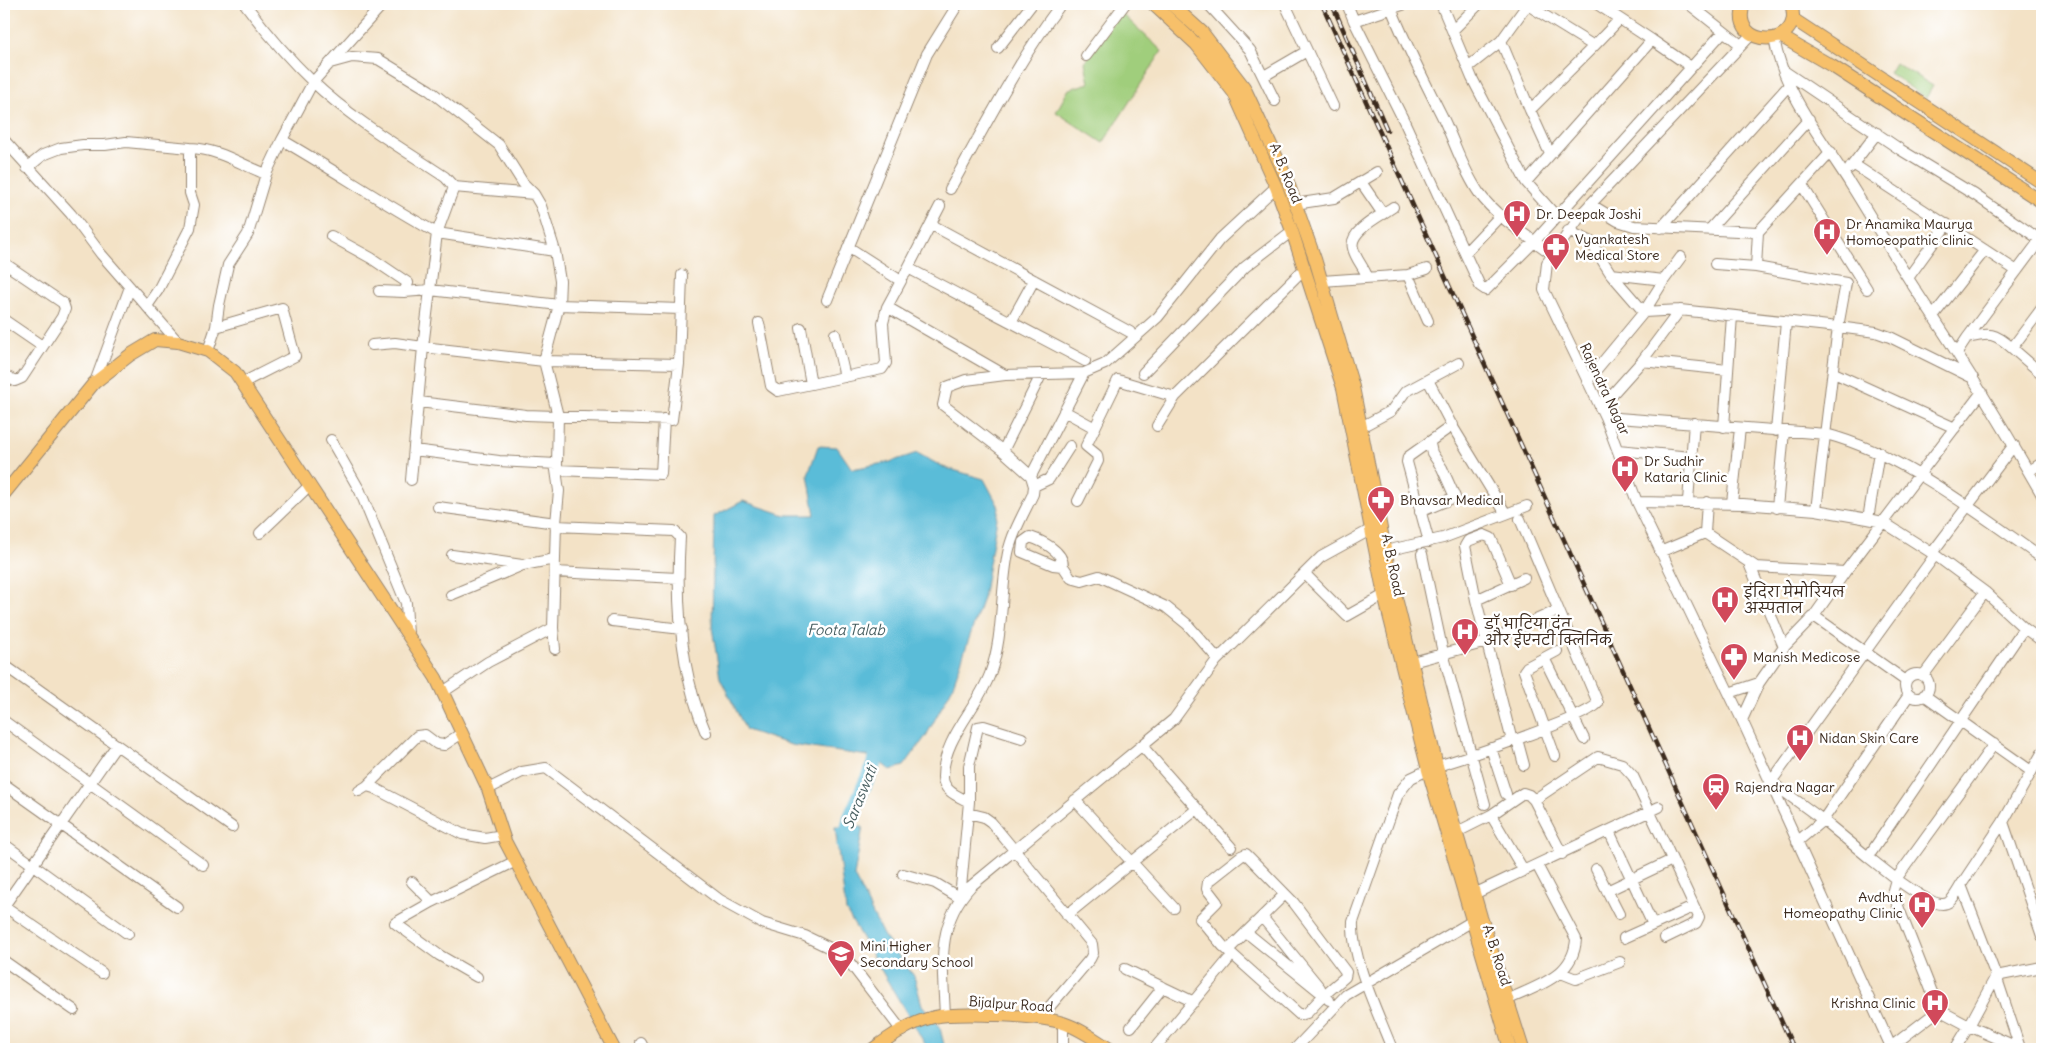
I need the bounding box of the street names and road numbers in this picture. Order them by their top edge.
street label: A. B. Road [1266,140,1306,206]
street label: Rajendra Nagar [1576,340,1634,438]
street label: A. B. Road [1378,532,1408,598]
street label: A. B. Road [1479,922,1515,988]
street label: Bijalpur Road [968,992,1054,1016]

